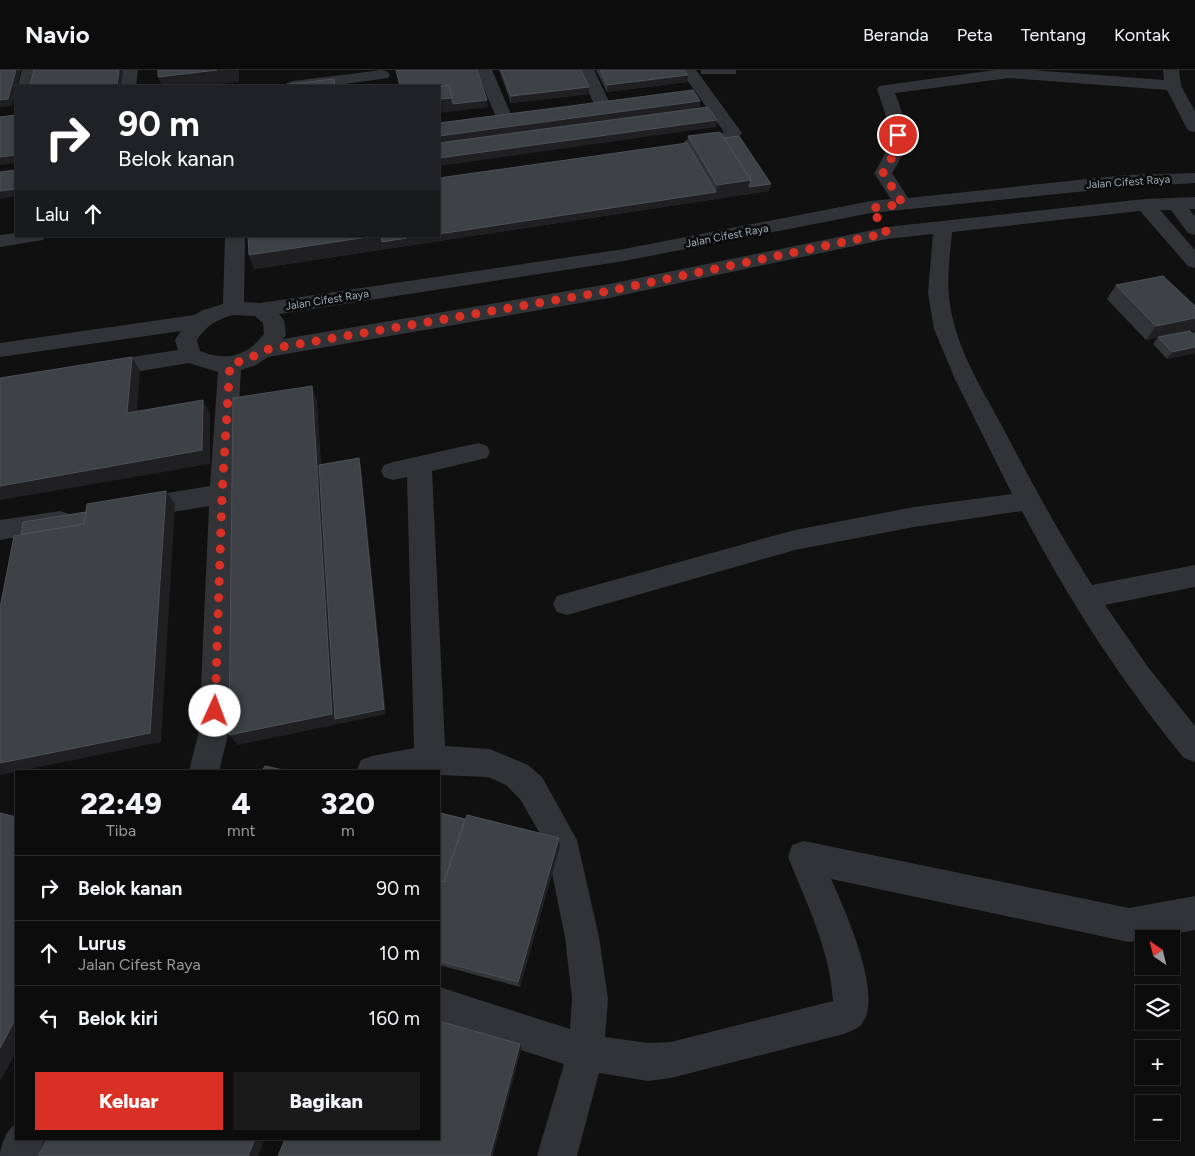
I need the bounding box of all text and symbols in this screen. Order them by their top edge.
text: Navio [25,20,90,49]
text: Beranda [863,24,929,46]
text: Peta [957,24,993,46]
text: Tentang [1021,24,1086,46]
text: Kontak [1114,24,1170,46]
text: 90 m [118,103,200,145]
icon: right [35,105,100,170]
pin [877,114,919,156]
icon: arrive [884,121,912,149]
text: Belok kanan [118,145,235,172]
street label: Jalan Cifest Raya [1085,173,1171,191]
icon: ahead [79,200,107,228]
text: Lalu [35,203,69,226]
street label: Jalan Cifest Raya [684,222,770,250]
street label: Jalan Cifest Raya [284,287,370,313]
position arrow [188,684,240,736]
text: 22:49 [80,785,162,822]
text: 4 [232,785,251,822]
text: 320 [321,785,375,822]
text: Tiba [106,821,136,840]
text: mnt [227,821,256,840]
text: m [341,821,355,840]
icon: right [35,874,63,902]
text: Belok kanan [78,877,182,900]
text: 90 m [376,877,420,900]
north arrow [1135,930,1180,975]
map controls [1135,930,1180,1140]
text: Lurus [78,932,126,955]
icon: ahead [35,939,63,967]
text: 10 m [379,942,420,965]
text: Jalan Cifest Raya [78,955,201,974]
button: layers [1135,985,1180,1030]
icon: left [35,1004,63,1032]
text: Belok kiri [78,1007,158,1030]
text: 160 m [368,1007,420,1030]
button: + [1135,1040,1180,1085]
button: Keluar [35,1072,223,1130]
button: Bagikan [233,1072,420,1130]
button: − [1135,1095,1180,1140]

